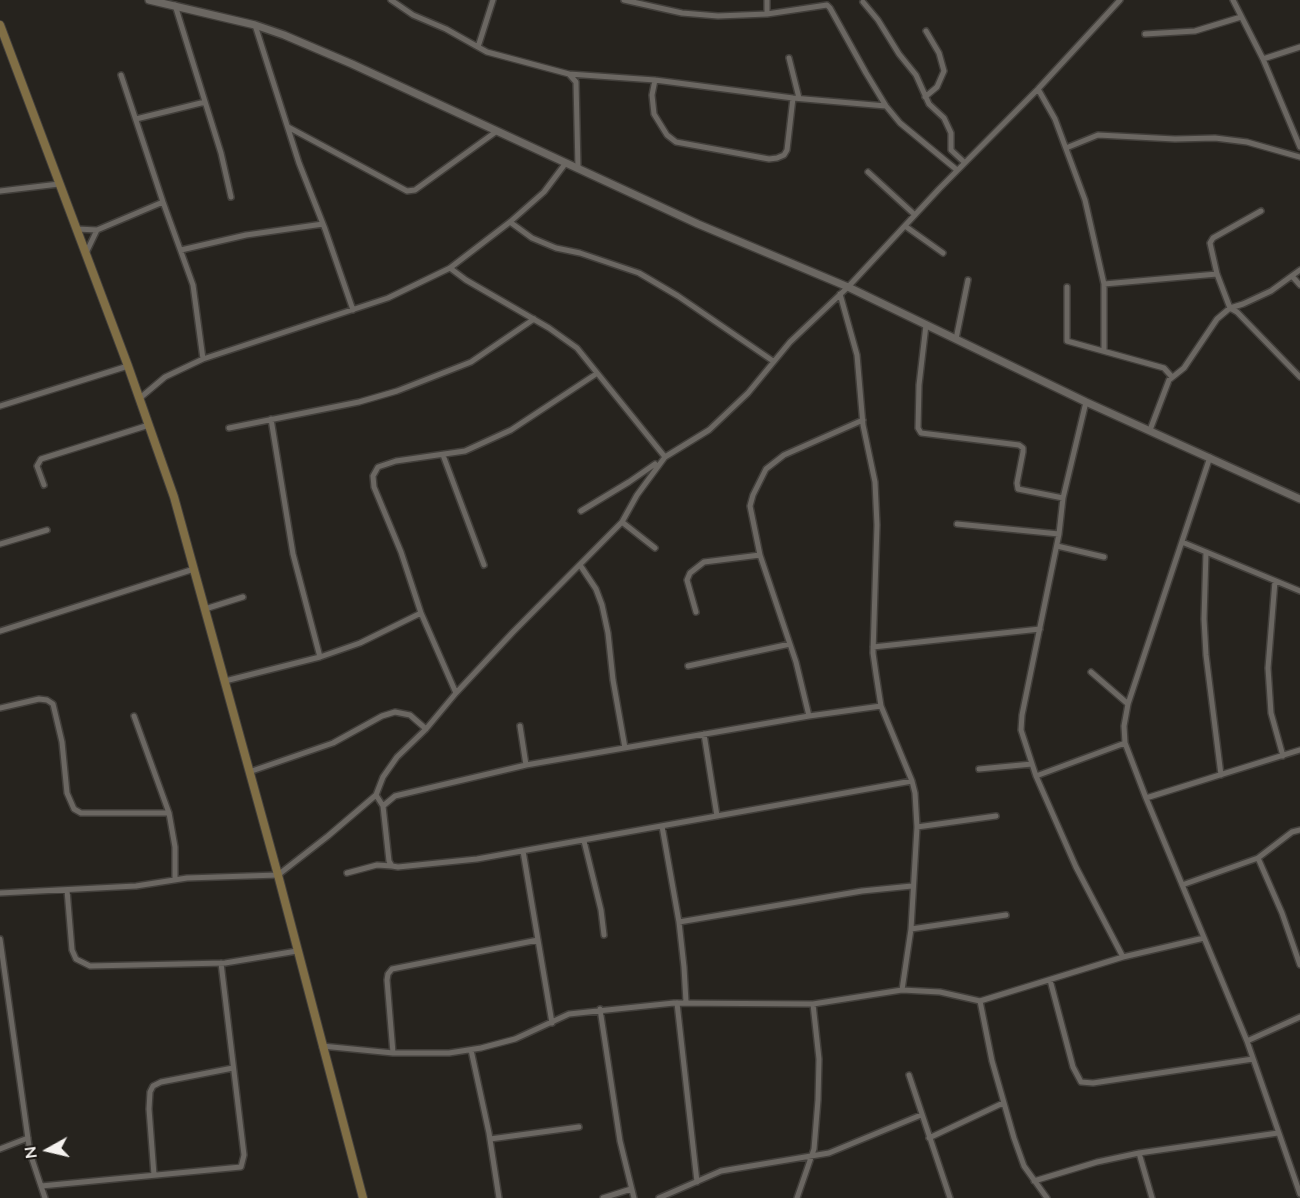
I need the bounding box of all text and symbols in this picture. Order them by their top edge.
north arrow [18,1120,78,1180]
text: N [19,1145,40,1160]

